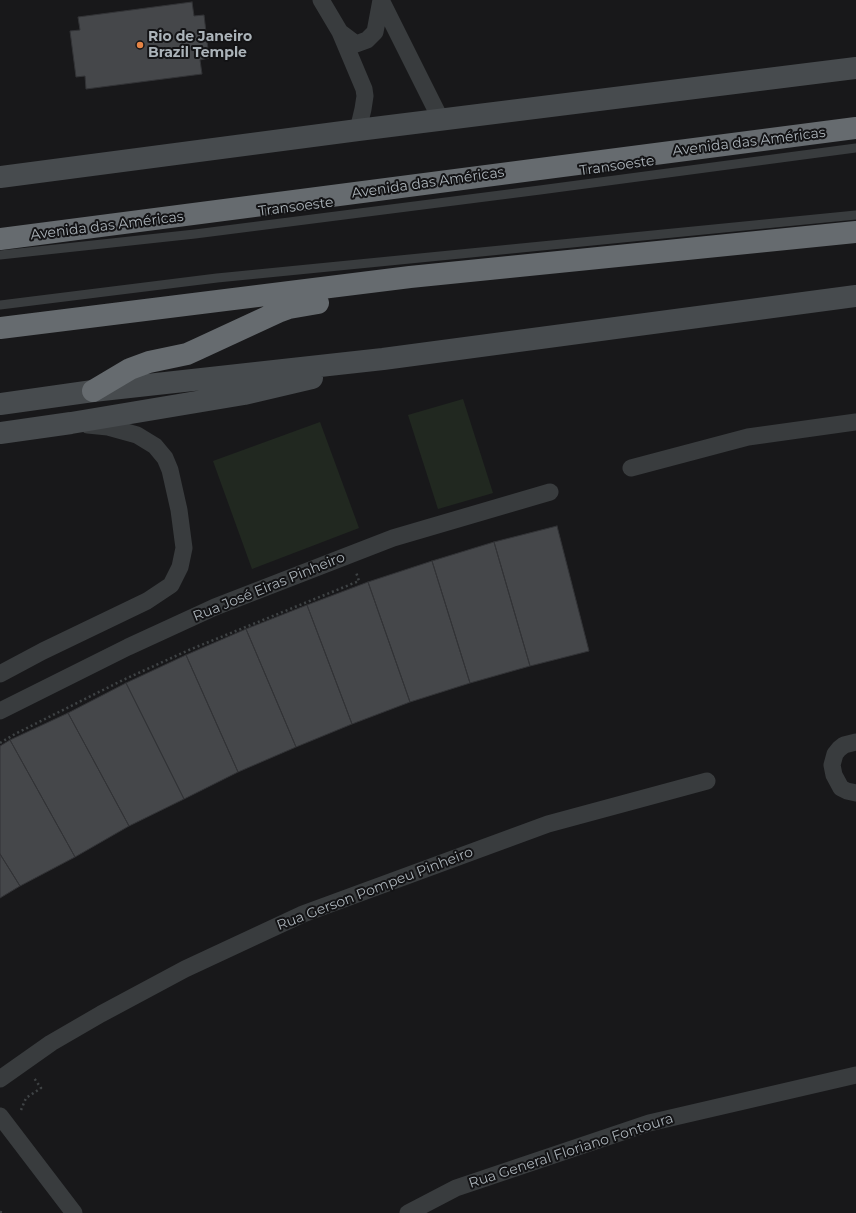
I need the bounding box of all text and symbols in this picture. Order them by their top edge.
place label: Rio de Janeiro Brazil Temple [148,29,252,62]
marker: Rio de Janeiro Brazil Temple [135,40,145,50]
street label: Avenida das Américas [672,124,826,160]
street label: Transoeste [579,152,655,180]
street label: Avenida das Américas [351,164,505,202]
street label: Transoeste [258,194,334,220]
street label: Avenida das Américas [30,208,184,244]
street label: Rua José Eiras Pinheiro [191,549,347,625]
street label: Rua Gerson Pompeu Pinheiro [275,844,475,934]
street label: Rua General Floriano Fontoura [467,1110,675,1192]

